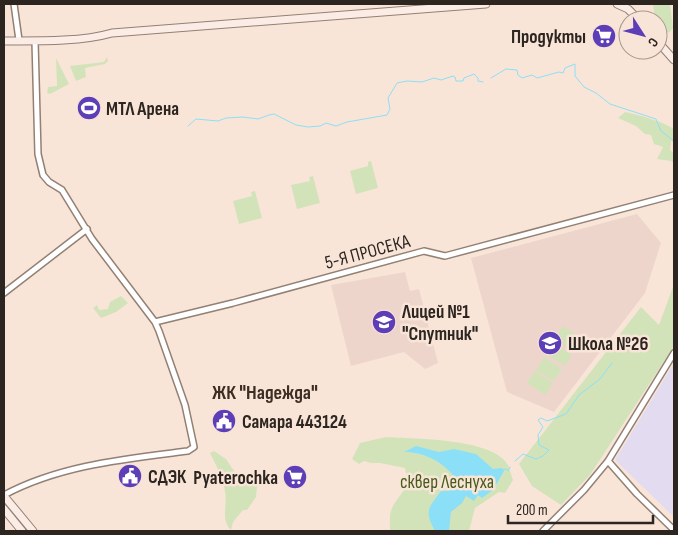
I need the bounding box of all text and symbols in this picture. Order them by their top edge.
north arrow [618,10,668,60]
supermarket icon: Продукты [591,23,617,49]
place label: Продукты [511,26,586,49]
text: С [644,34,662,50]
sports icon: МТЛ Арена [76,95,102,121]
place label: МТЛ Арена [106,98,179,121]
street label: 5-Я ПРОСЕКА [322,230,413,275]
place label: Лицей №1 "Спутник" [401,301,478,346]
school or university icon: Лицей №1 "Спутник" [371,309,397,335]
school or university icon: Школа №26 [537,330,563,356]
place label: Школа №26 [568,333,648,356]
district label: ЖК "Надежда" [212,381,318,405]
public building icon: Самара 443124 [211,408,237,434]
place label: Самара 443124 [242,411,347,434]
public building icon: СДЭК [117,463,143,489]
supermarket icon: Pyaterochka [282,464,308,490]
place label: СДЭК [148,466,187,489]
place label: Pyaterochka [193,467,278,490]
park label: сквер Леснуха [400,471,494,494]
scale bar [508,492,653,524]
text: 200 m [516,501,548,520]

